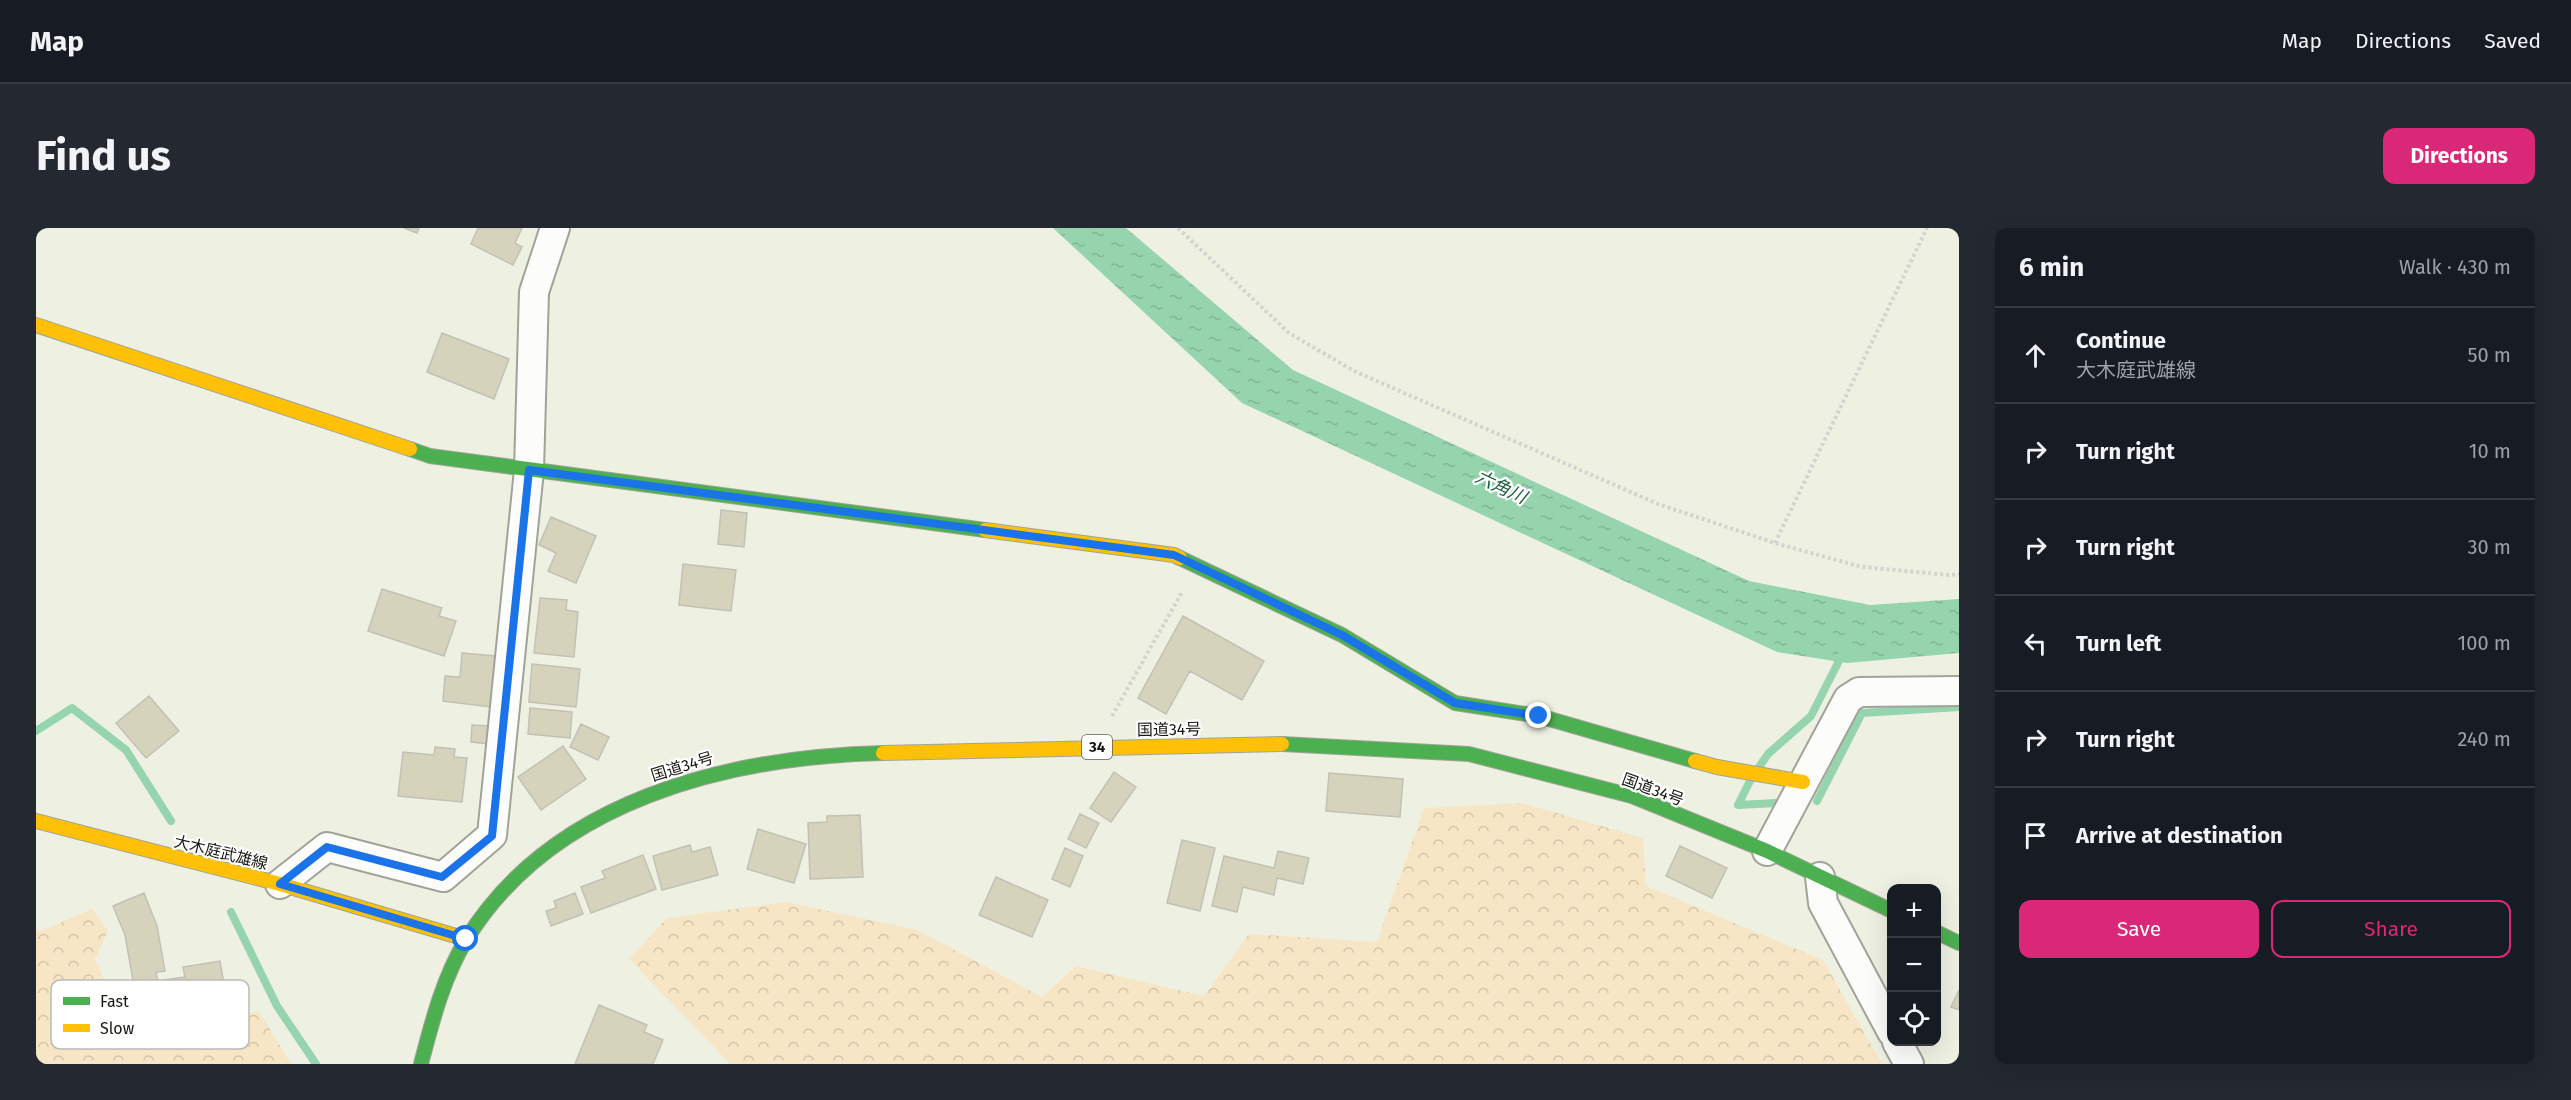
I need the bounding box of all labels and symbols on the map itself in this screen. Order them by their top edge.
water label: 六角川 [1472,466,1532,509]
route end [1525,702,1551,728]
street label: 国道34号 [1137,719,1201,740]
road number: 34 [1082,735,1112,759]
street label: 国道34号 [649,748,716,785]
street label: 国道34号 [1619,770,1686,809]
street label: 大木庭武雄線 [172,832,270,873]
route start [452,925,478,951]
legend [51,980,249,1049]
text: Fast [100,992,129,1011]
text: Slow [100,1019,135,1038]

